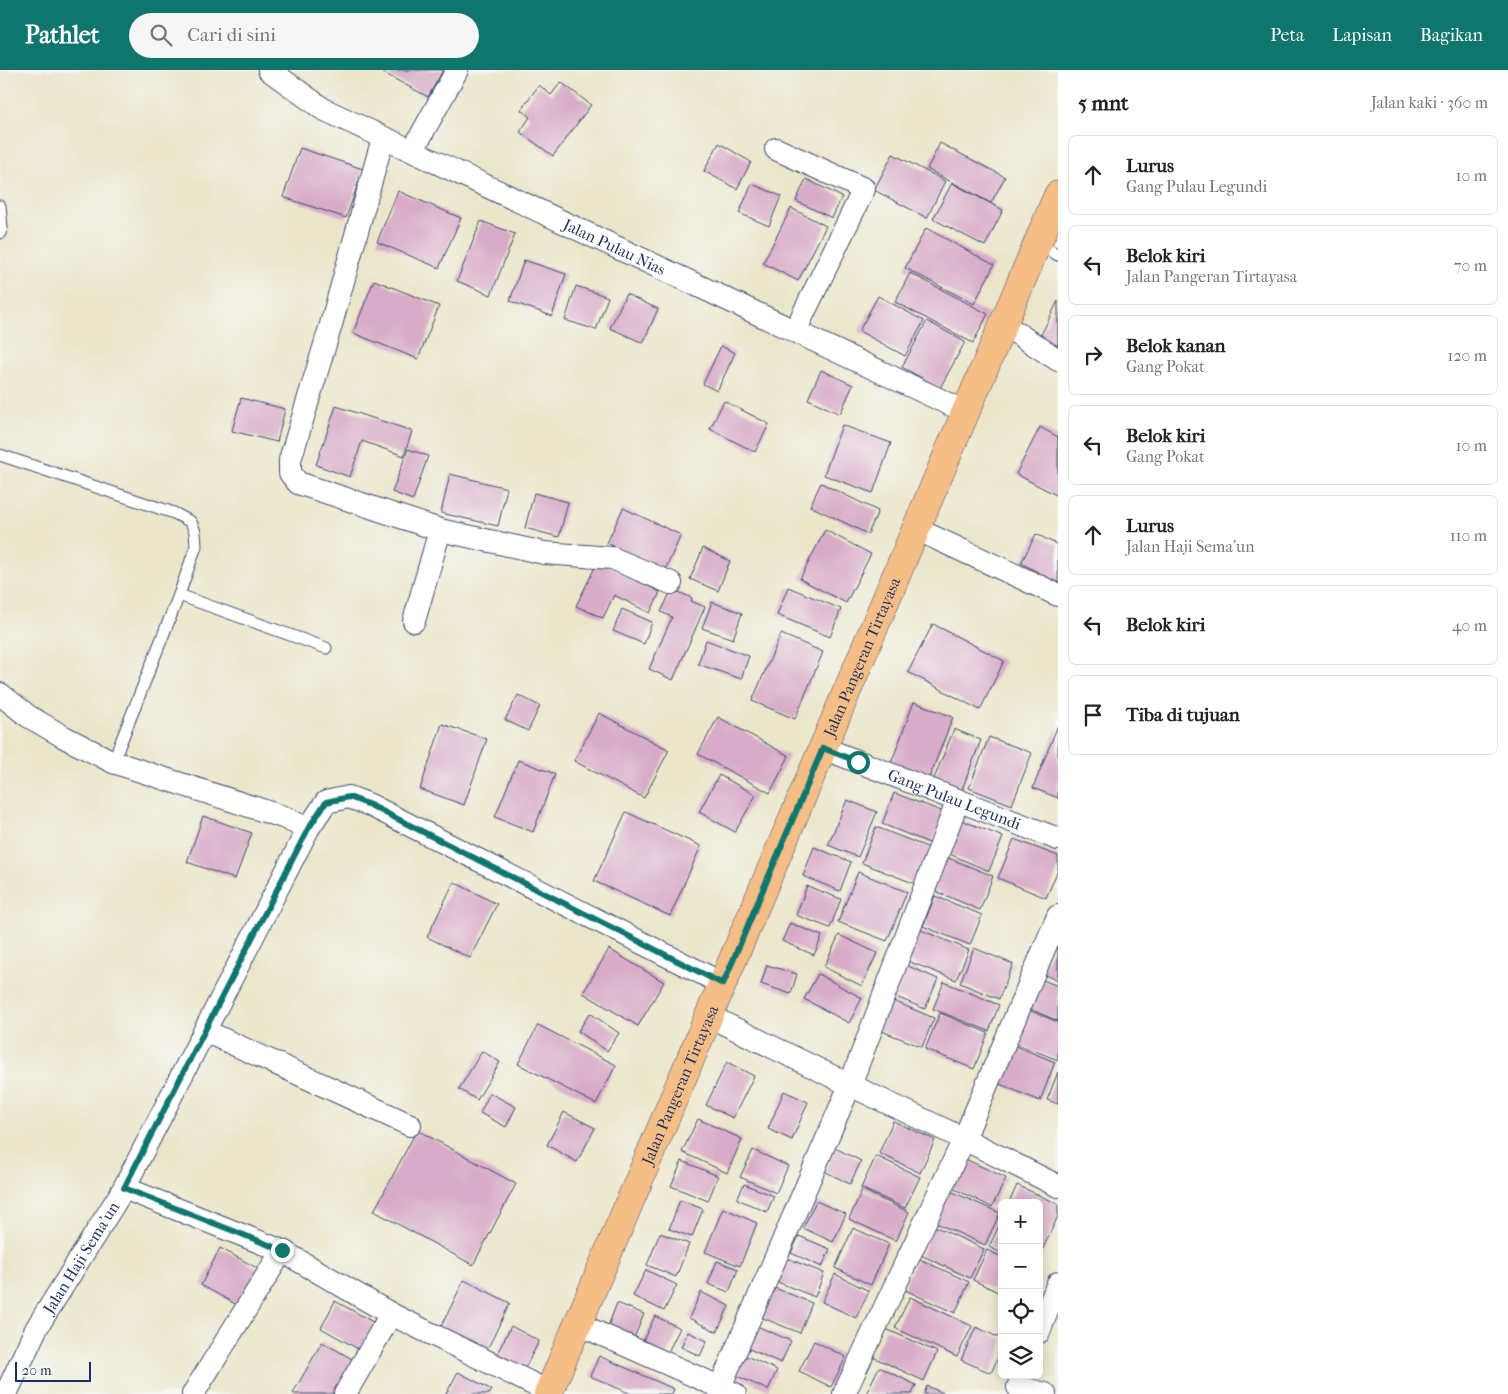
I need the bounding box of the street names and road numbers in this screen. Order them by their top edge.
street label: Jalan Pulau Nias [559,213,669,279]
street label: Jalan Pangeran Tirtayasa [818,574,904,741]
street label: Gang Pulau Legundi [885,765,1024,833]
street label: Jalan Pangeran Tirtayasa [636,1002,722,1169]
street label: Jalan Haji Sema'un [38,1197,123,1319]

